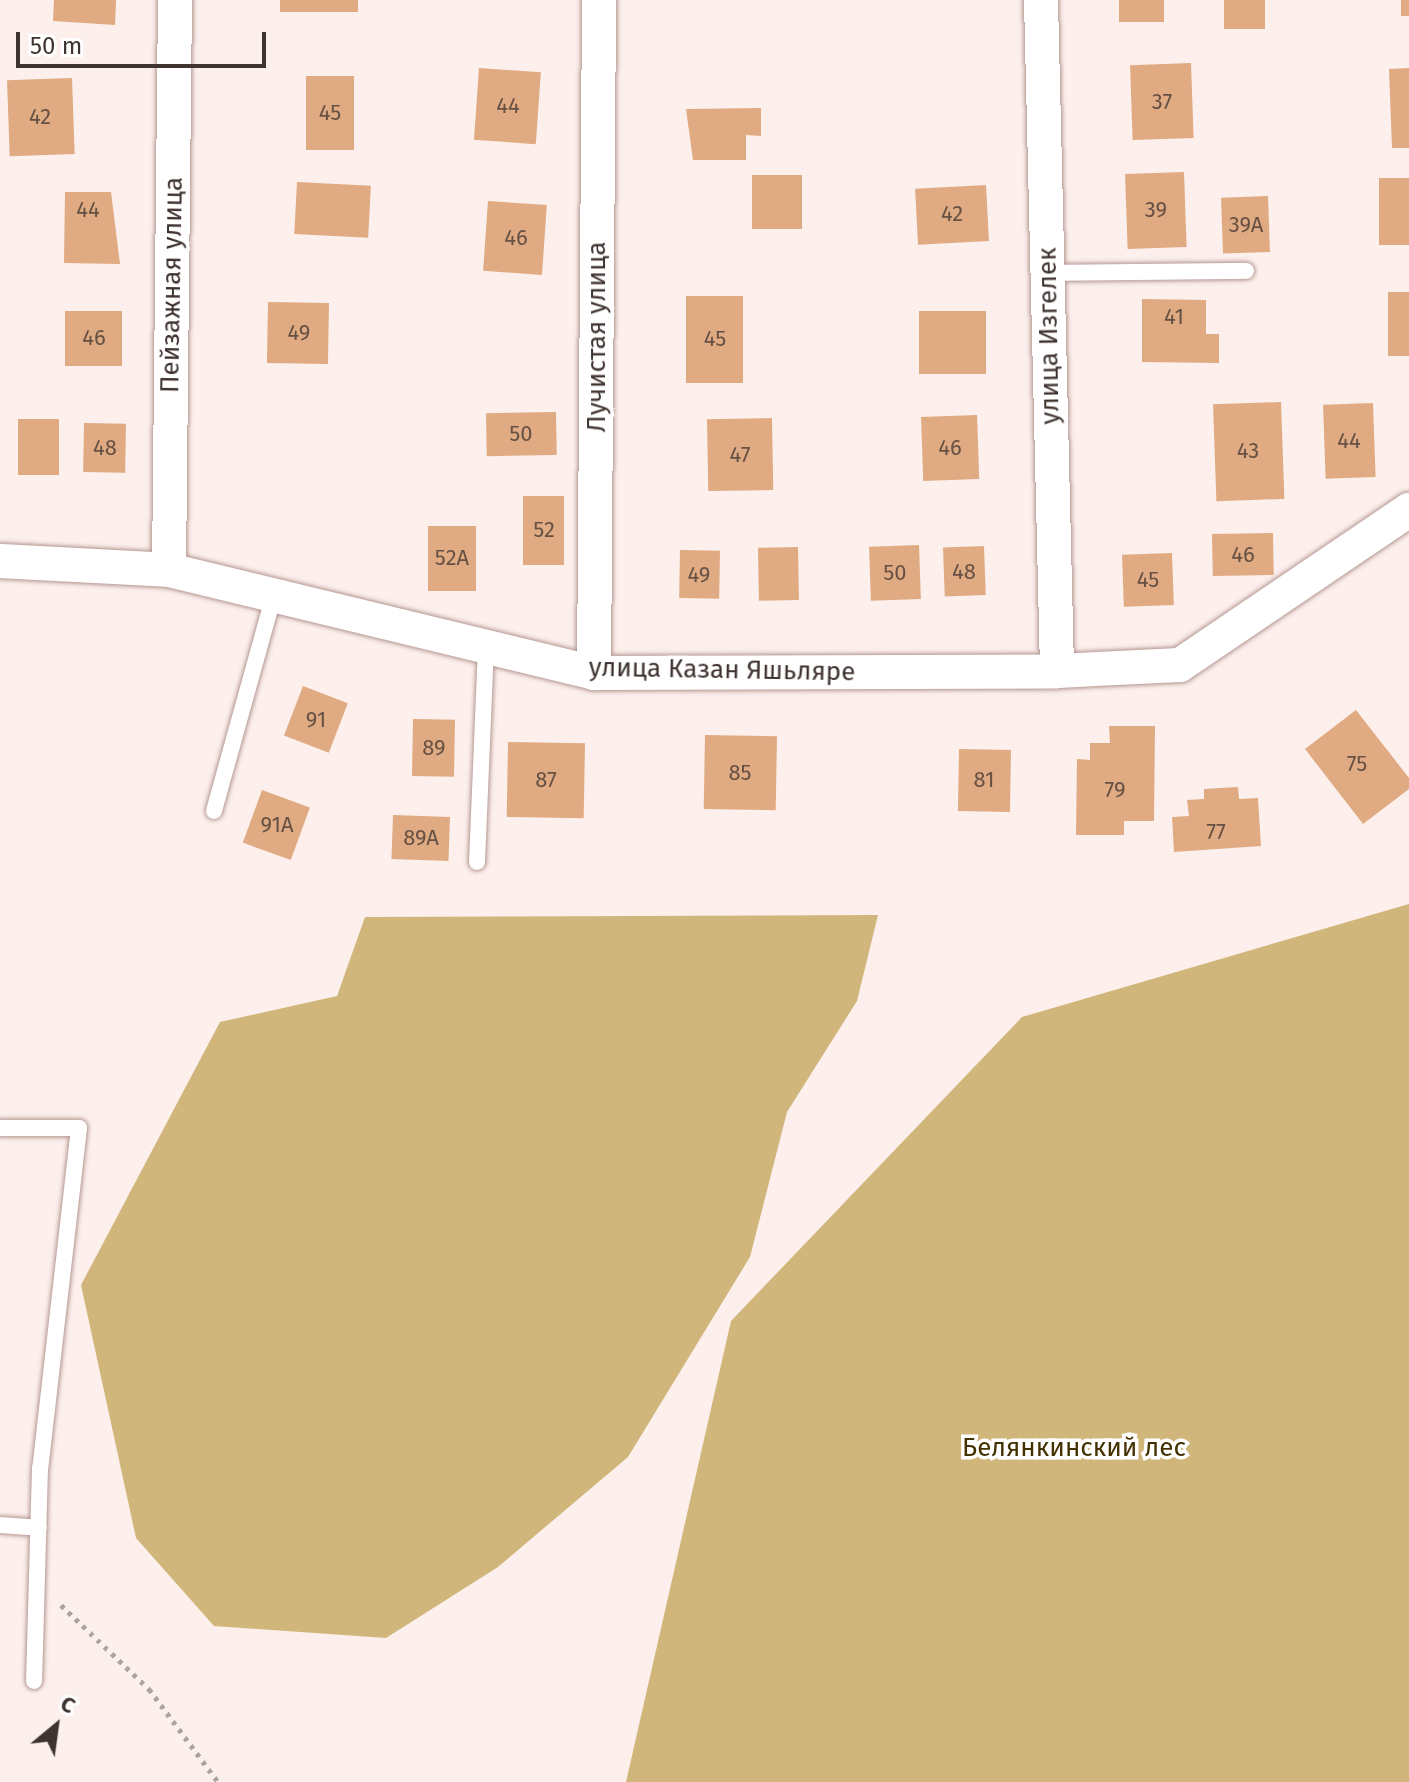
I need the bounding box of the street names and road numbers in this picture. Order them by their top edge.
street label: Пейзажная улица [155,177,189,393]
street label: Лучистая улица [581,242,613,432]
street label: улица Изгелек [1032,247,1066,425]
street label: улица Казан Яшьляре [588,652,856,688]

